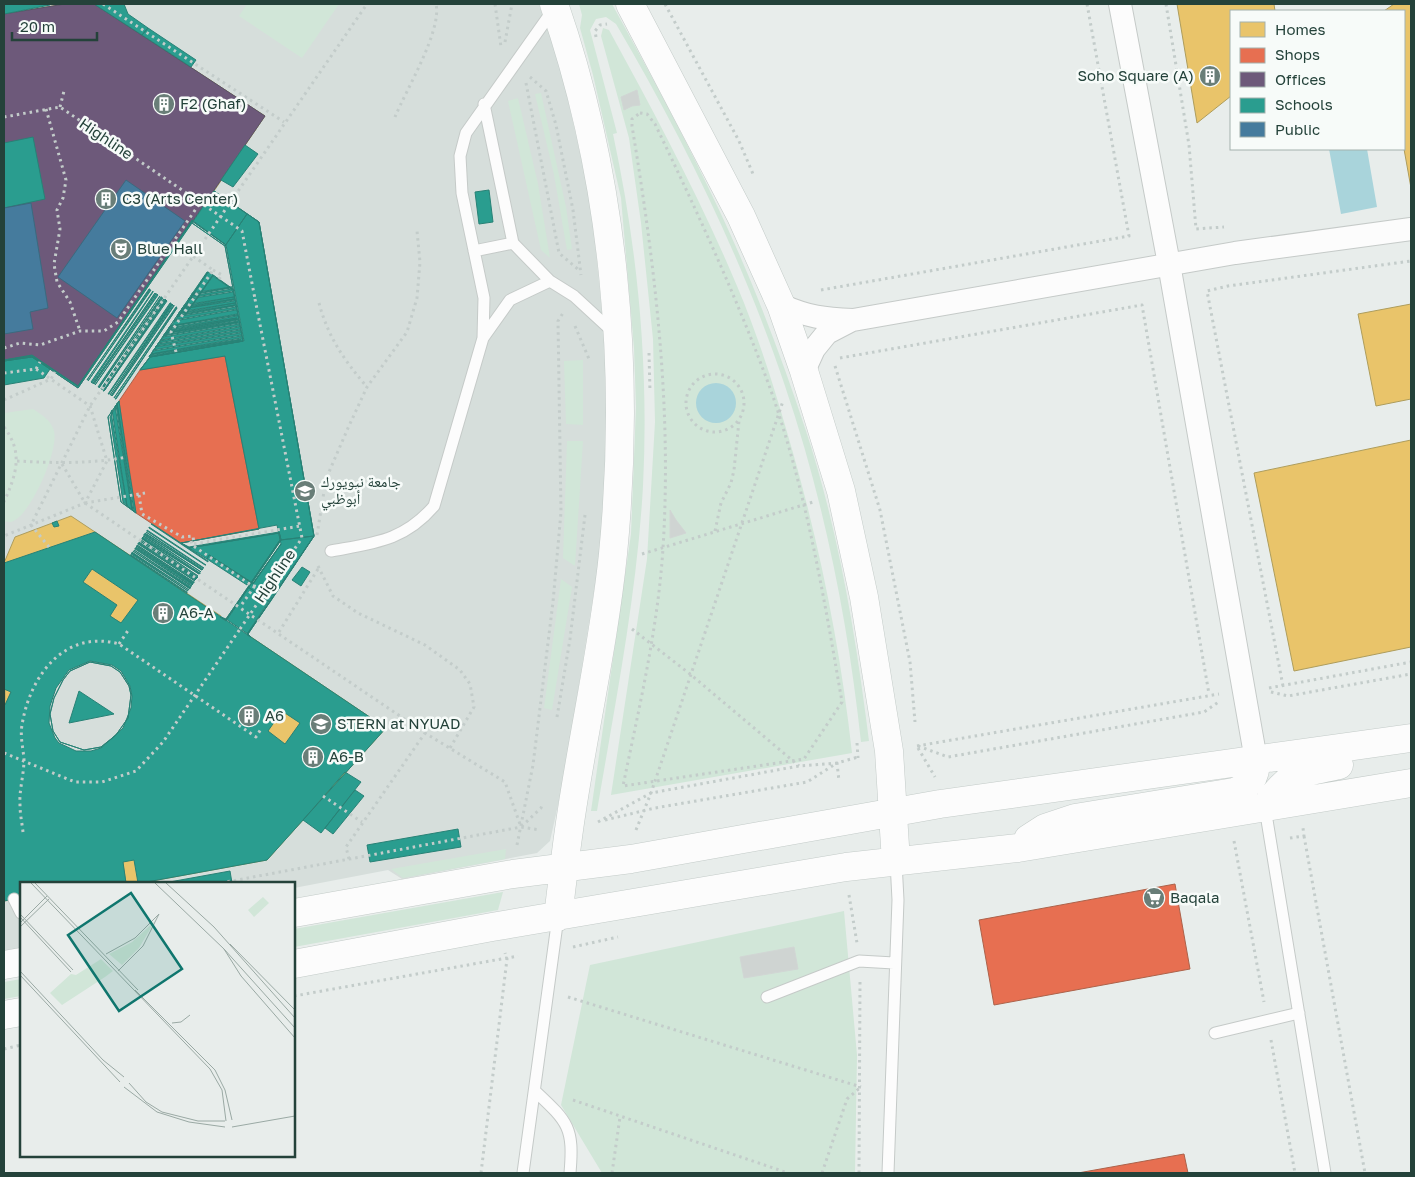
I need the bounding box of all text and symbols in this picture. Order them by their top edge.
scale bar [12,10,98,42]
legend [1230,10,1405,150]
text: 20 m [20,17,55,35]
text: Homes [1275,20,1325,38]
text: Shops [1275,45,1320,63]
building icon: Soho Square (A) [1198,64,1222,88]
place label: Soho Square (A) [1077,66,1194,84]
text: Offices [1275,70,1326,88]
building icon: F2 (Ghaf) [152,92,176,116]
place label: F2 (Ghaf) [180,94,247,112]
text: Schools [1275,95,1333,113]
street label: Highline [76,114,137,163]
text: Public [1275,120,1320,138]
building icon: C3 (Arts Center) [94,187,118,211]
place label: C3 (Arts Center) [122,189,239,207]
theatre icon: Blue Hall [109,237,133,261]
place label: Blue Hall [137,239,203,257]
place label: جامعة نيويورك أبوظبي [321,472,401,511]
school or university icon: جامعة نيويورك أبوظبي [293,479,317,503]
street label: Highline [250,545,299,606]
building icon: A6-A [151,601,175,625]
place label: A6-A [179,603,214,621]
building icon: A6 [237,704,261,728]
place label: A6 [265,706,284,724]
school or university icon: STERN at NYUAD [309,712,333,736]
place label: STERN at NYUAD [337,714,460,732]
building icon: A6-B [301,745,325,769]
place label: A6-B [329,747,364,765]
inset map [20,882,295,1157]
supermarket icon: Baqala [1142,886,1166,910]
place label: Baqala [1170,888,1220,906]

